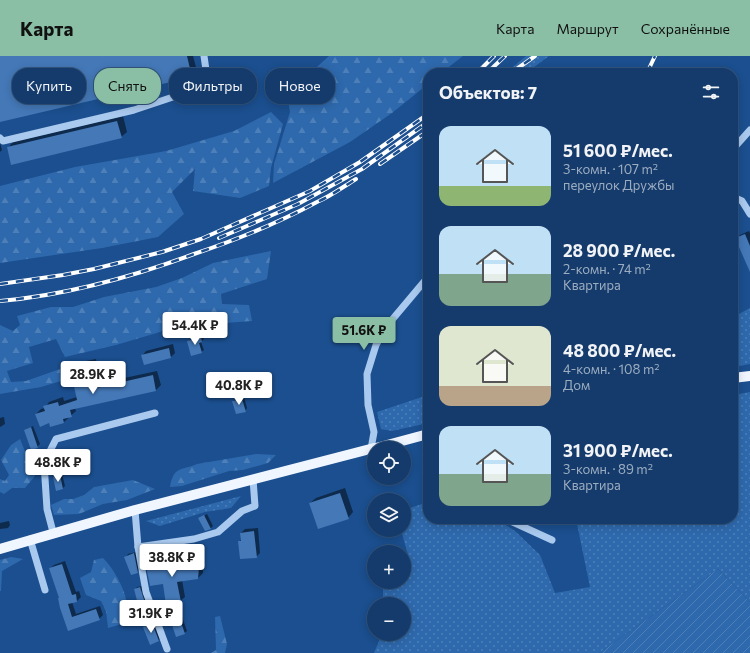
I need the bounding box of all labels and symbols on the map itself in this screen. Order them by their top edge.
pin: 54.4K ₽ [158,312,232,346]
pin: 51.6K ₽ [327,317,401,351]
pin: 28.9K ₽ [56,361,130,395]
pin: 40.8K ₽ [202,372,276,406]
pin: 48.8K ₽ [21,449,95,483]
pin: 38.8K ₽ [135,544,209,578]
pin: 31.9K ₽ [114,600,188,634]

